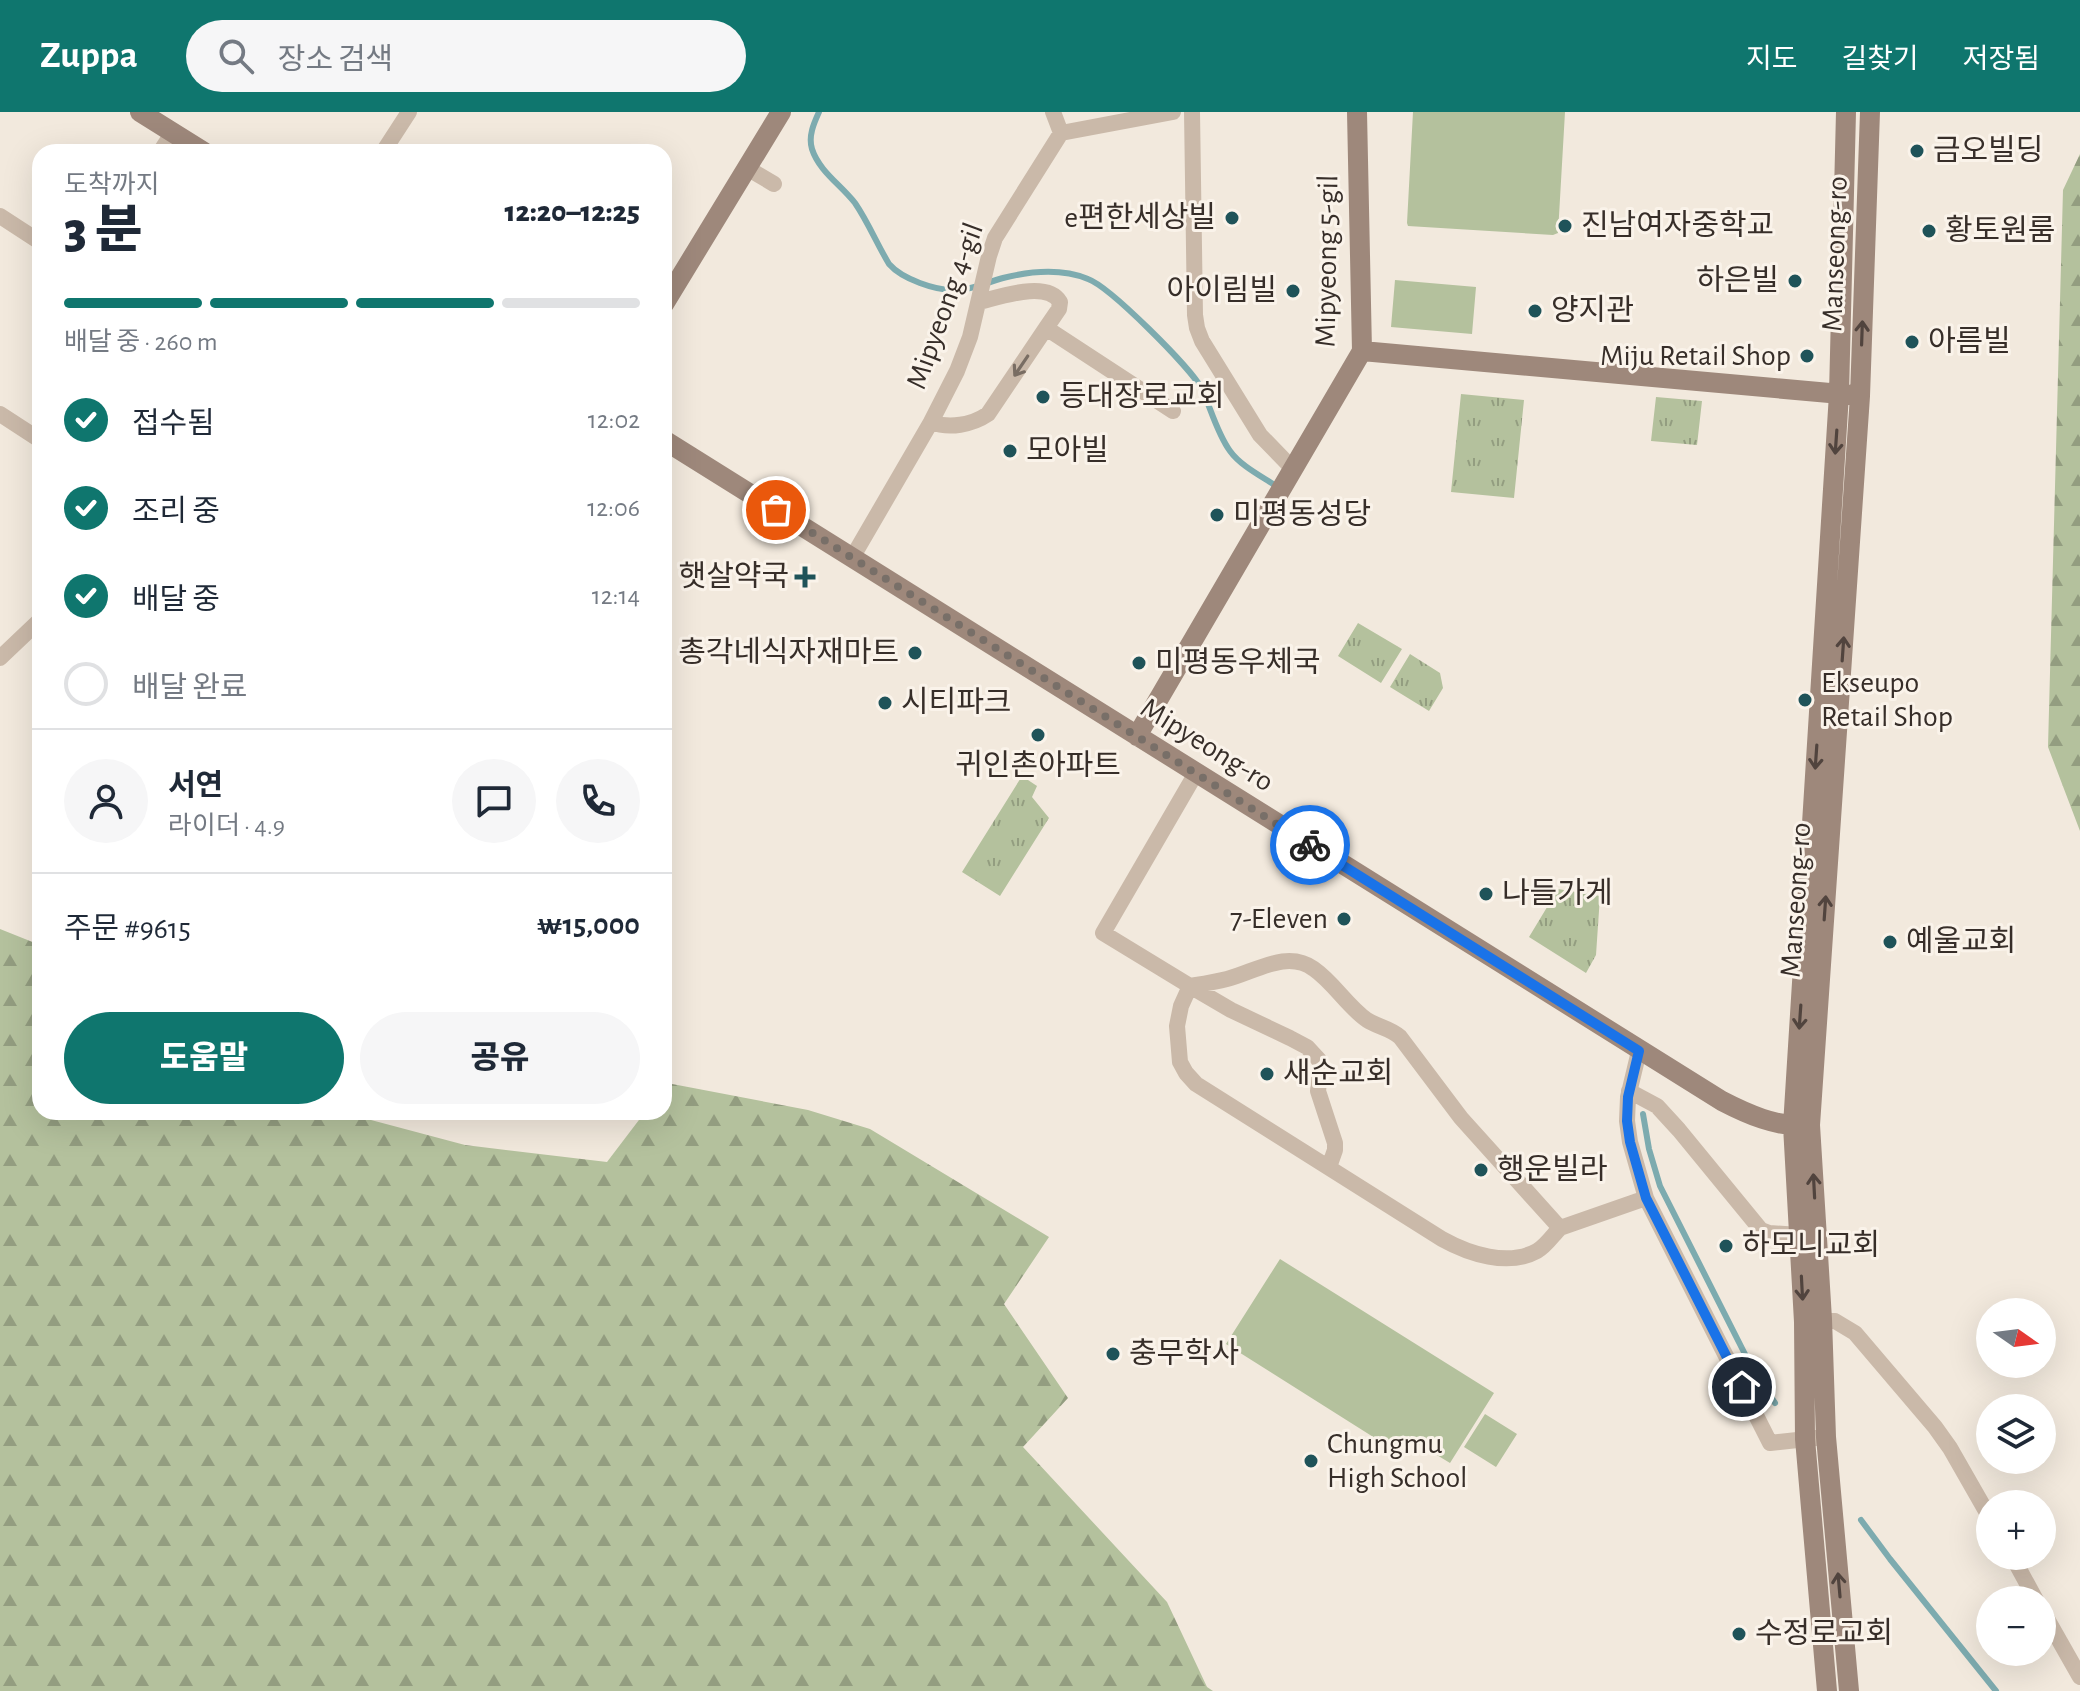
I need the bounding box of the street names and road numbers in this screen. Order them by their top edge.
street label: Mipyeong 5-gil [1310,175,1344,347]
street label: Manseong-ro [1817,176,1853,332]
street label: Mipyeong 4-gil [901,219,989,393]
street label: Mipyeong-ro [1135,693,1279,797]
street label: Manseong-ro [1776,821,1816,979]

